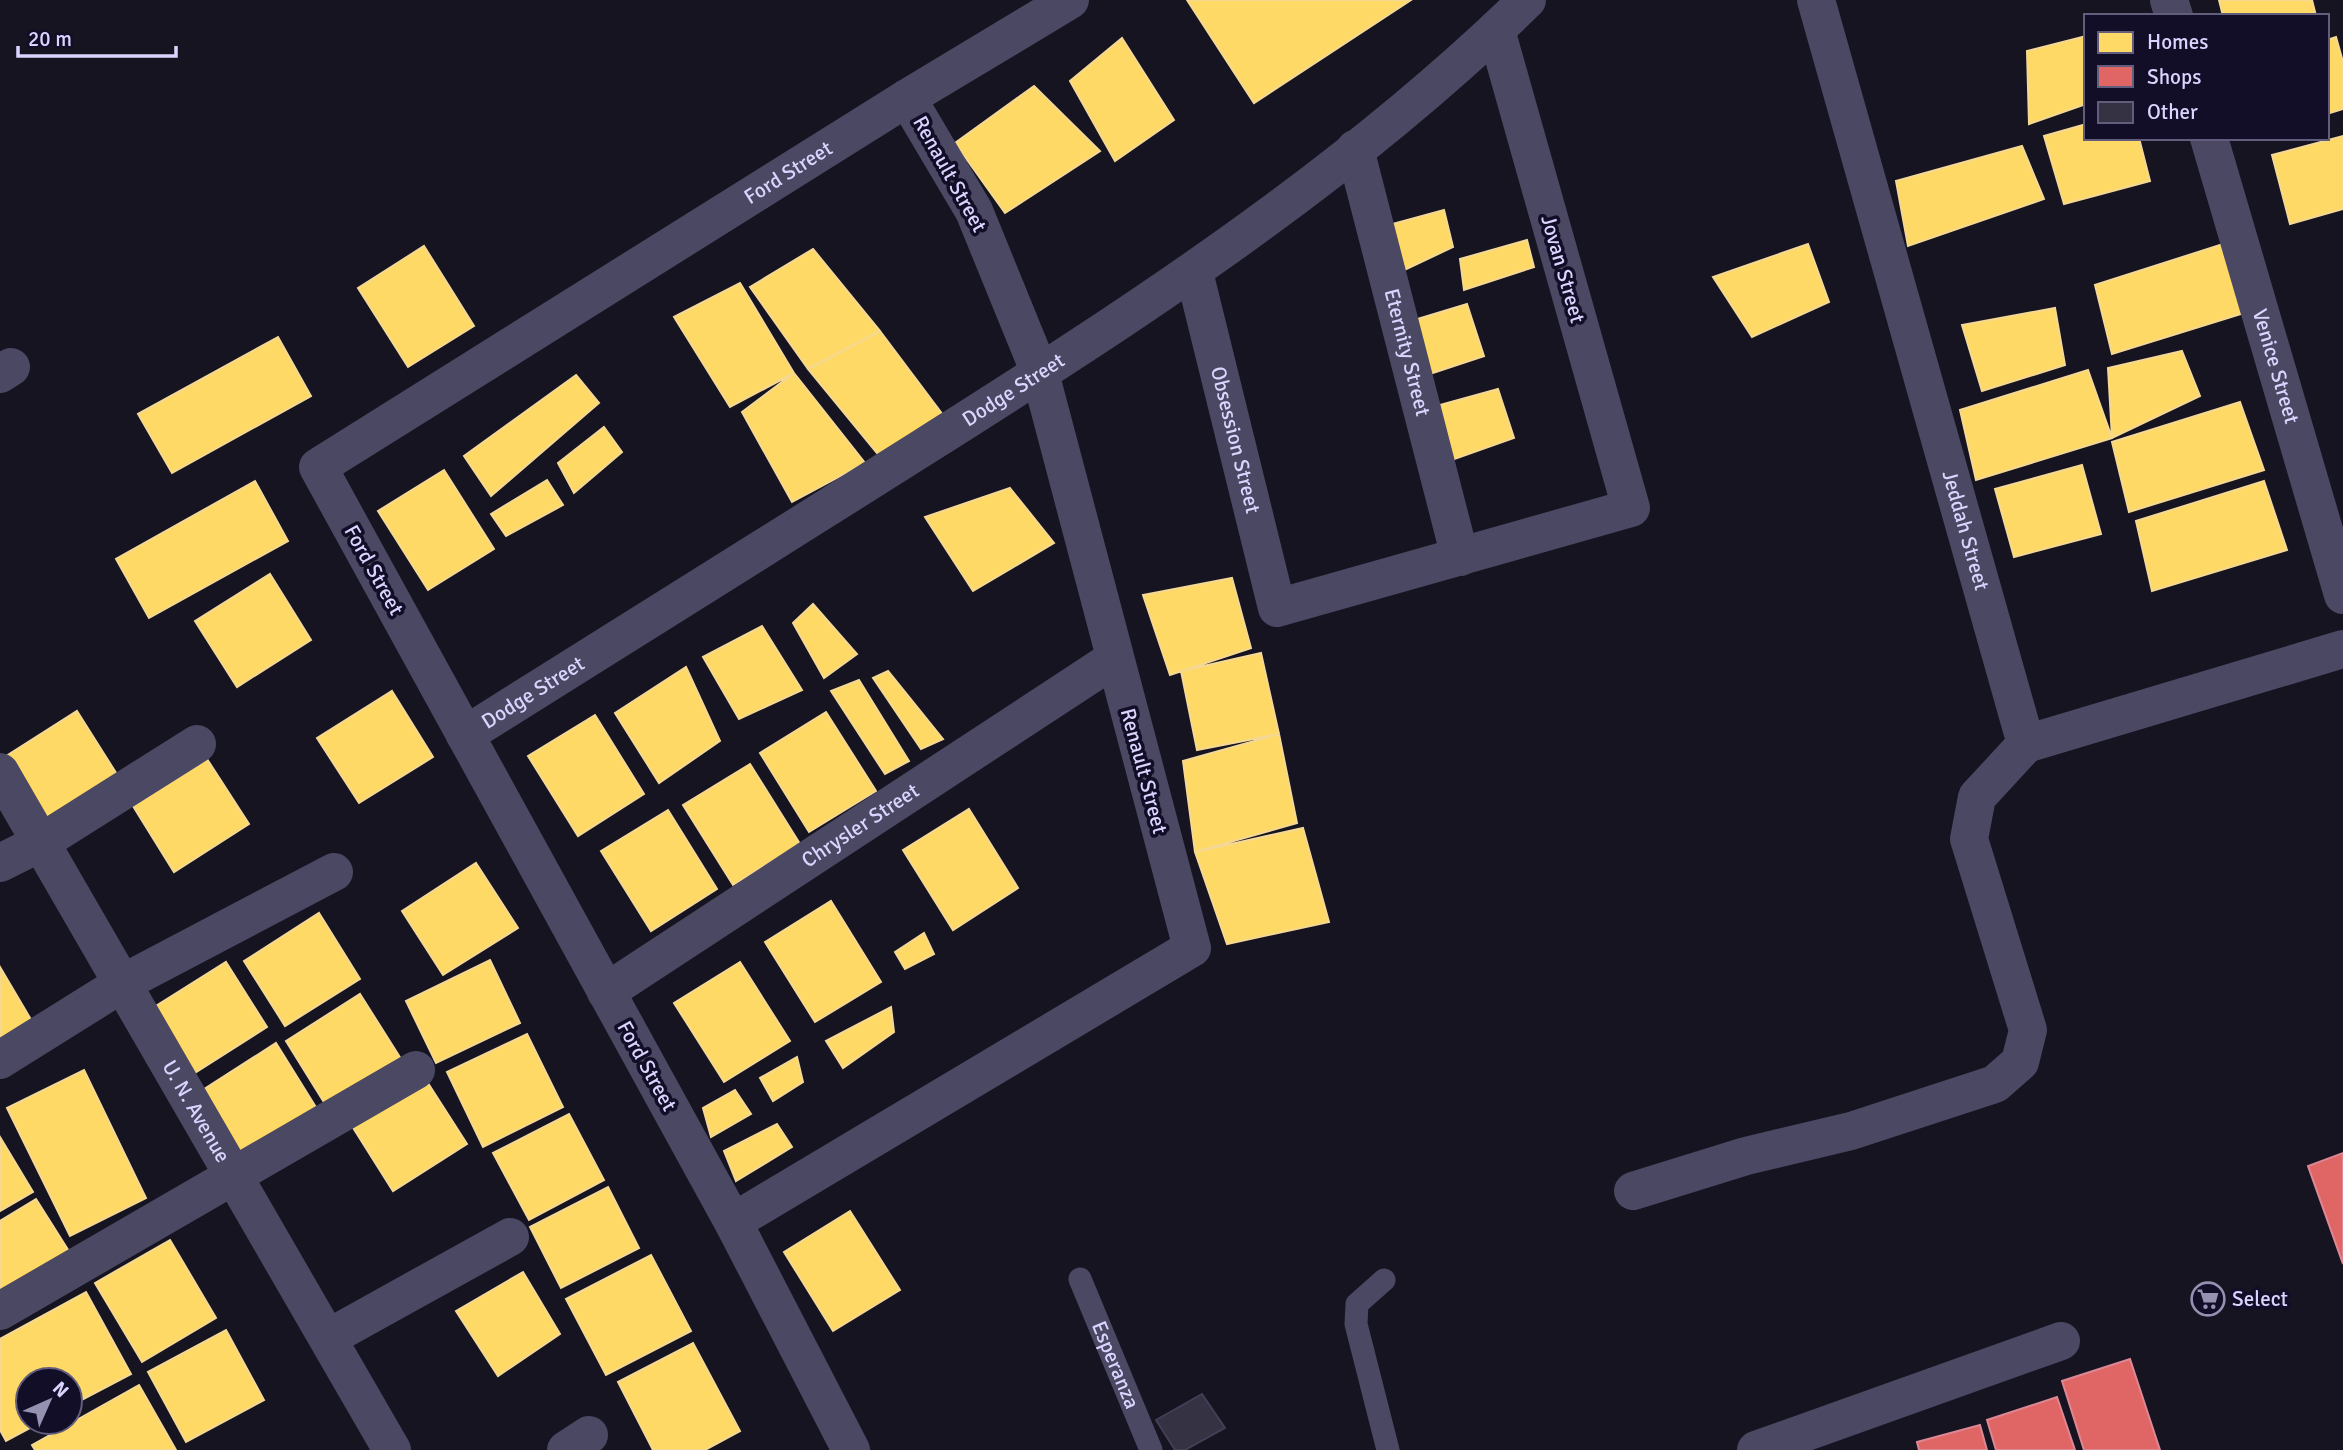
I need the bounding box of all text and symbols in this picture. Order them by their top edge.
scale bar [18,14,175,58]
legend [2084,14,2329,140]
text: 20 m [28,26,72,52]
text: Homes [2147,29,2209,55]
text: Shops [2147,64,2201,90]
text: Other [2147,99,2198,125]
street label: Renault Street [907,111,993,237]
street label: Ford Street [739,135,837,210]
street label: Jovan Street [1535,212,1591,326]
street label: Eternity Street [1378,286,1436,419]
street label: Venice Street [2247,306,2305,427]
street label: Dodge Street [957,347,1069,432]
street label: Obsession Street [1205,364,1266,516]
street label: Jeddah Street [1936,467,1995,593]
street label: Ford Street [339,520,409,620]
street label: Dodge Street [477,650,589,734]
street label: Renault Street [1115,705,1173,837]
street label: Chrysler Street [797,777,924,873]
street label: Ford Street [612,1016,682,1116]
street label: U. N. Avenue [156,1056,236,1167]
supermarket icon: Select [2189,1280,2227,1318]
place label: Select [2232,1286,2288,1312]
street label: Esperanza [1086,1317,1145,1413]
north arrow [14,1366,84,1436]
text: N [47,1377,73,1403]

